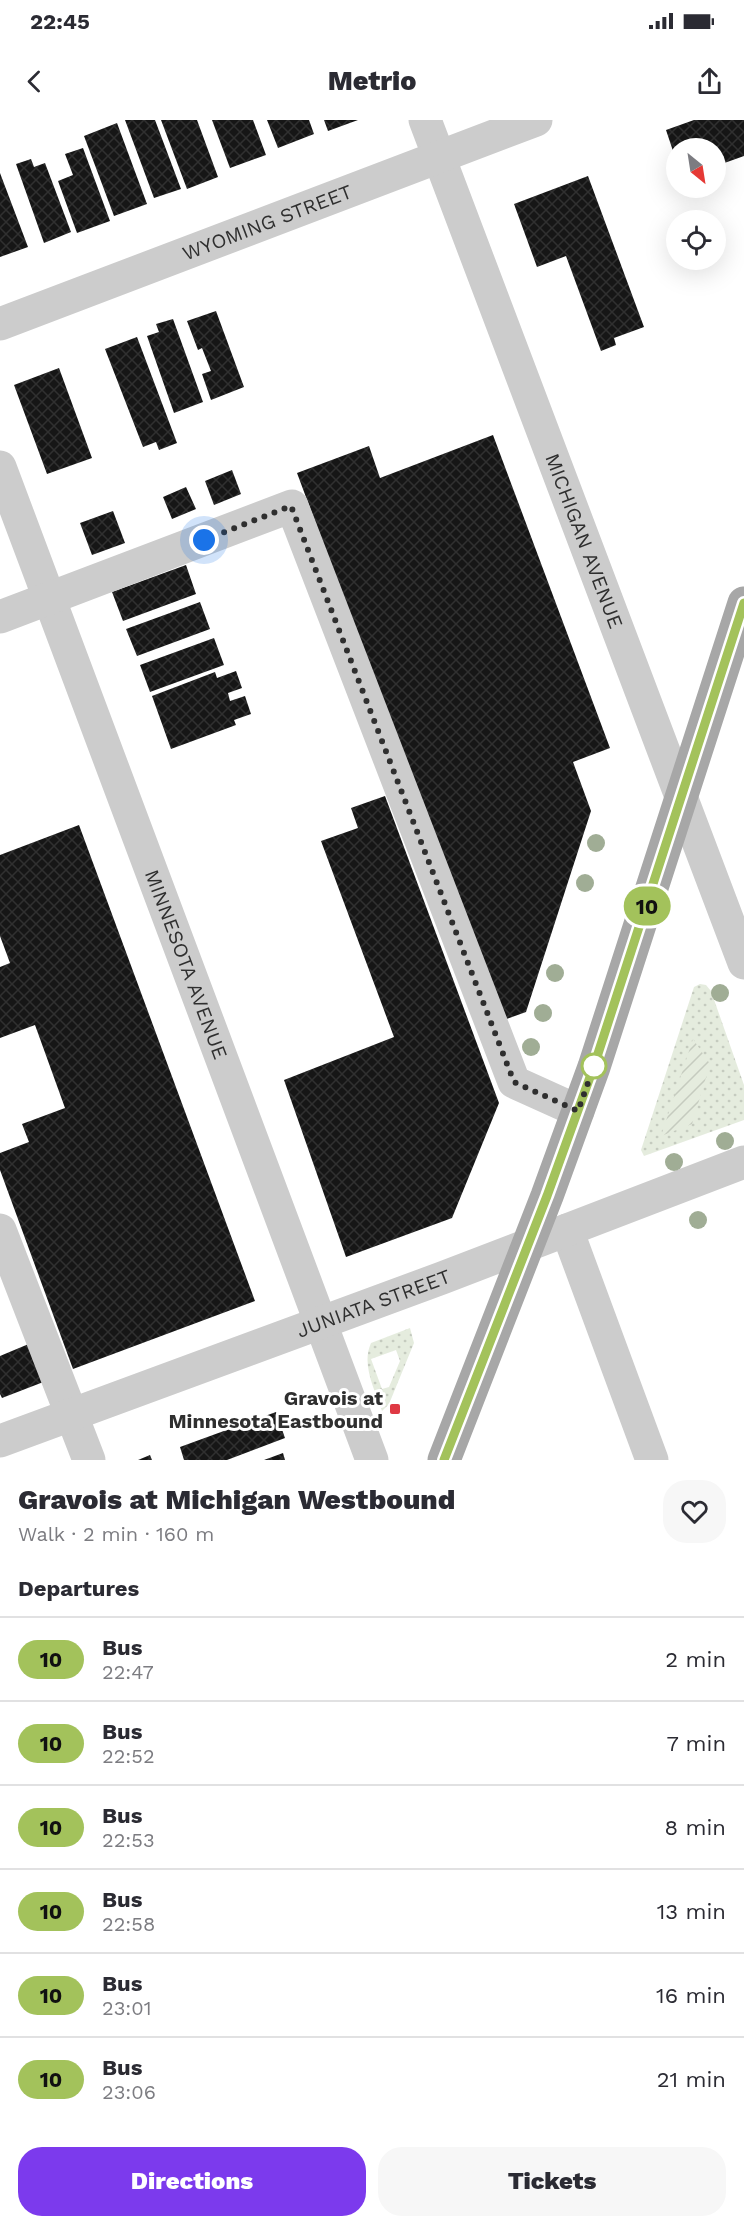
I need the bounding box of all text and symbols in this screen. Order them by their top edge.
text: 22:45 [30,9,90,34]
icon: back [18,65,51,98]
text: Metrio [328,65,416,97]
icon: share [693,65,726,98]
north arrow [666,138,726,198]
map controls [666,138,726,270]
street label: WYOMING STREET [179,179,355,265]
button: locate [666,210,726,270]
street label: MICHIGAN AVENUE [540,450,628,632]
your location [189,525,219,555]
street label: MINNESOTA AVENUE [140,866,233,1062]
line badge: 10 [620,886,674,926]
text: 10 [636,894,658,919]
unlabelled marker [581,1053,607,1079]
street label: JUNIATA STREET [293,1264,454,1343]
place label: Gravois at Minnesota Eastbound [168,1386,383,1433]
marker: Gravois at Minnesota Eastbound [388,1402,402,1416]
button: heart [663,1480,726,1543]
text: Gravois at Michigan Westbound [18,1483,455,1516]
text: Walk · 2 min · 160 m [18,1522,214,1546]
text: Departures [18,1576,139,1601]
text: Bus [102,1635,142,1660]
text: 10 [40,1647,62,1672]
text: 2 min [665,1647,726,1672]
text: 22:47 [102,1660,154,1684]
text: Bus [102,1719,142,1744]
text: 10 [40,1731,62,1756]
text: 7 min [666,1731,726,1756]
text: 22:52 [102,1744,155,1768]
text: Bus [102,1803,142,1828]
text: 10 [40,1815,62,1840]
text: 8 min [665,1815,726,1840]
text: 22:53 [102,1828,155,1852]
text: Bus [102,1887,142,1912]
text: 10 [40,1899,62,1924]
text: 13 min [657,1899,726,1924]
text: 22:58 [102,1912,155,1936]
text: Bus [102,1971,142,1996]
text: 10 [40,1983,62,2008]
text: 16 min [656,1983,726,2008]
text: 23:01 [102,1996,151,2020]
text: Bus [102,2055,142,2080]
text: 10 [40,2067,62,2092]
text: 21 min [657,2067,726,2092]
text: 23:06 [102,2080,156,2104]
button: Directions [18,2147,366,2216]
button: Tickets [378,2147,726,2216]

